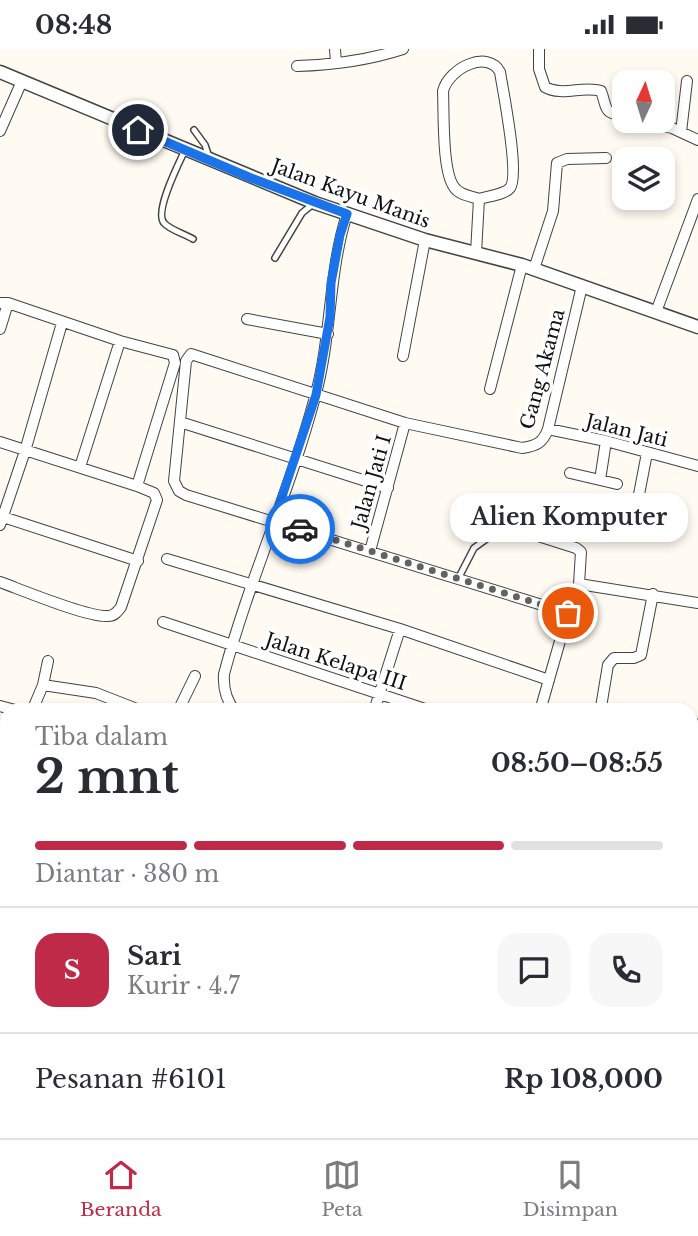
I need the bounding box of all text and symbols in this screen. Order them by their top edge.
text: 08:48 [35,9,112,41]
north arrow [612,70,676,133]
map controls [612,70,675,210]
pin [108,100,168,160]
icon: home [119,111,157,149]
button: layers [612,147,675,210]
street label: Jalan Kayu Manis [265,153,433,233]
street label: Gang Akama [515,306,570,432]
street label: Jalan Jati [581,408,671,452]
street label: Jalan Jati I [346,432,396,535]
courier [265,494,335,564]
callout: Alien Komputer [449,494,687,543]
text: Alien Komputer [471,503,667,531]
icon: car [281,510,319,548]
pin [538,583,598,643]
icon: bag [549,594,587,632]
street label: Jalan Kelapa III [260,627,409,695]
text: Tiba dalam [35,723,168,751]
text: 08:50–08:55 [491,747,663,779]
text: 2 mnt [35,748,179,805]
text: Diantar · 380 m [35,860,219,888]
button: chat [497,933,571,1007]
button: phone [589,933,663,1007]
text: Sari [127,940,182,972]
text: S [63,954,81,986]
text: Kurir · 4.7 [127,972,240,1000]
text: Pesanan #6101 [35,1063,227,1095]
text: Rp 108,000 [504,1063,663,1095]
tab: Beranda [80,1156,162,1221]
tab: Peta [322,1156,363,1221]
tab: Disimpan [523,1156,618,1221]

